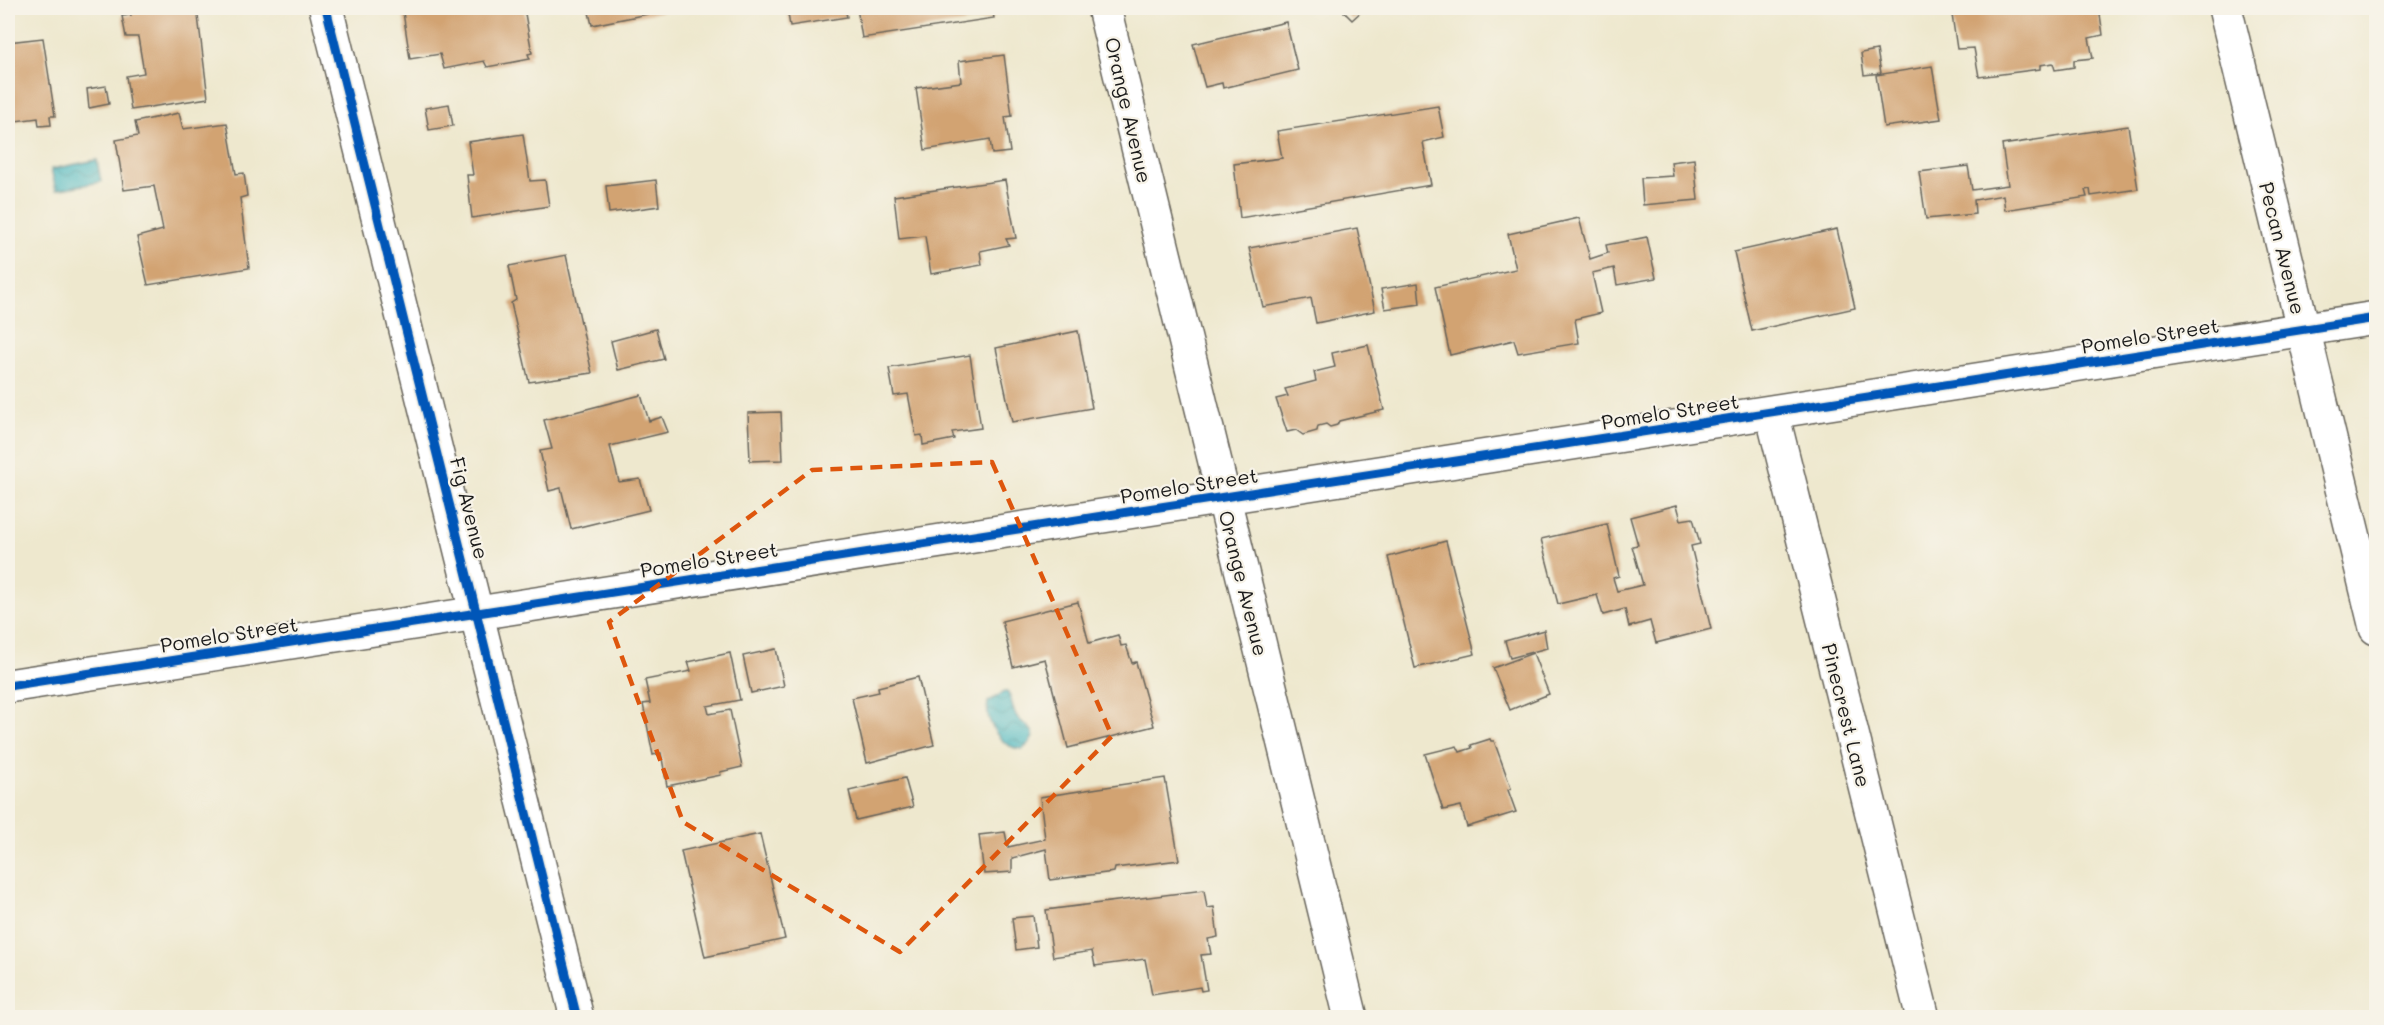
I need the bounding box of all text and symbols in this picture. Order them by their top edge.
street label: Orange Avenue [1100,34,1158,186]
street label: Pecan Avenue [2254,179,2312,317]
street label: Pomelo Street [2079,311,2221,359]
street label: Pomelo Street [1599,387,1741,435]
street label: Fig Avenue [445,454,495,562]
street label: Pomelo Street [1118,461,1260,509]
street label: Orange Avenue [1213,508,1275,658]
street label: Pomelo Street [638,535,780,583]
street label: Pomelo Street [158,610,300,658]
street label: Pinecrest Lane [1817,640,1877,790]

